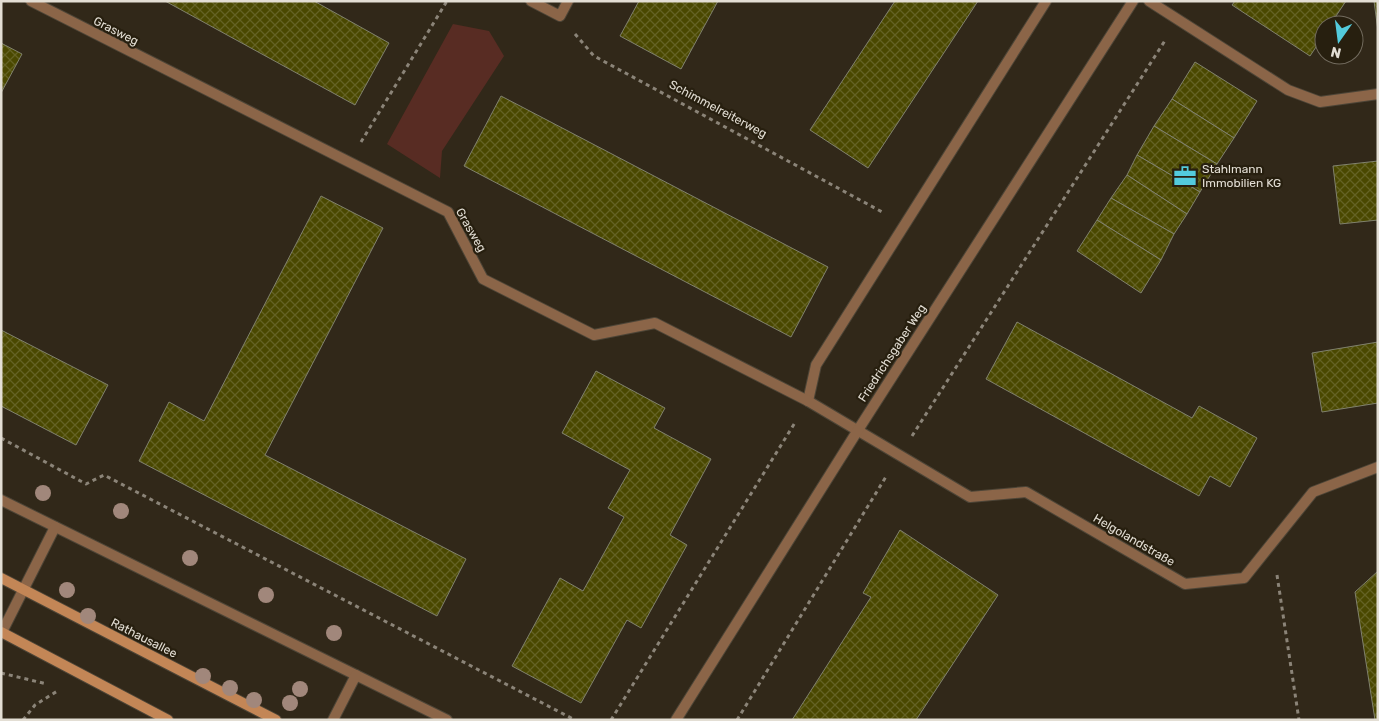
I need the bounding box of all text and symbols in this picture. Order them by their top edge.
street label: Grasweg [91,14,141,48]
north arrow [1314,15,1364,65]
text: N [1329,43,1343,62]
street label: Schimmelreiterweg [667,77,769,141]
place label: Stahlmann Immobilien KG [1202,162,1281,190]
office icon: Stahlmann Immobilien KG [1172,163,1198,189]
street label: Grasweg [453,205,489,255]
street label: Friedrichsgaber Weg [855,302,929,404]
street label: Helgolandstraße [1091,511,1178,569]
street label: Rathausallee [109,615,180,661]

